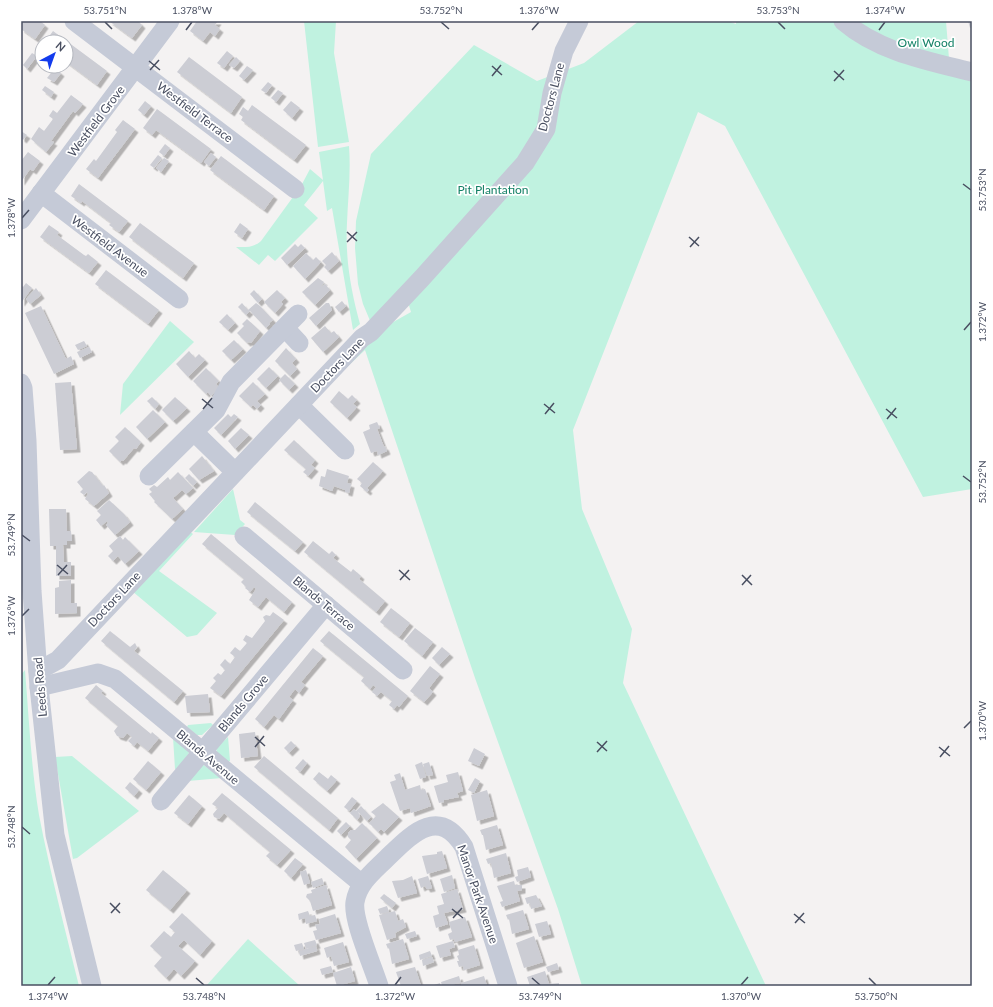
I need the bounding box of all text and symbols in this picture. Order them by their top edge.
text: 53.751°N [83,4,127,16]
text: 1.378°W [172,4,213,16]
text: 53.752°N [419,4,463,16]
text: 1.376°W [519,4,560,16]
text: 53.753°N [756,4,800,16]
text: 1.374°W [865,4,906,16]
north arrow [34,34,74,74]
park label: Owl Wood [898,35,954,50]
text: N [53,38,68,54]
street label: Doctors Lane [535,61,567,133]
street label: Westfield Terrace [154,78,236,146]
street label: Westfield Grove [64,82,128,160]
text: 53.753°N [976,168,988,212]
park label: Pit Plantation [457,182,529,197]
text: 1.378°W [5,197,17,238]
street label: Westfield Avenue [68,212,152,280]
text: 1.372°W [976,301,988,342]
street label: Doctors Lane [307,334,367,396]
text: 53.752°N [976,460,988,504]
text: 53.749°N [5,513,17,557]
street label: Doctors Lane [85,568,143,630]
street label: Blands Terrace [290,573,358,633]
text: 1.376°W [5,595,17,636]
street label: Leeds Road [30,656,50,718]
street label: Blands Grove [215,671,271,735]
text: 1.370°W [976,700,988,741]
street label: Blands Avenue [174,726,242,788]
text: 53.748°N [5,805,17,849]
street label: Manor Park Avenue [454,843,502,945]
text: 1.374°W [28,990,69,1002]
text: 53.748°N [182,990,226,1002]
text: 1.372°W [375,990,416,1002]
text: 53.749°N [518,990,562,1002]
text: 1.370°W [721,990,762,1002]
text: 53.750°N [854,990,898,1002]

